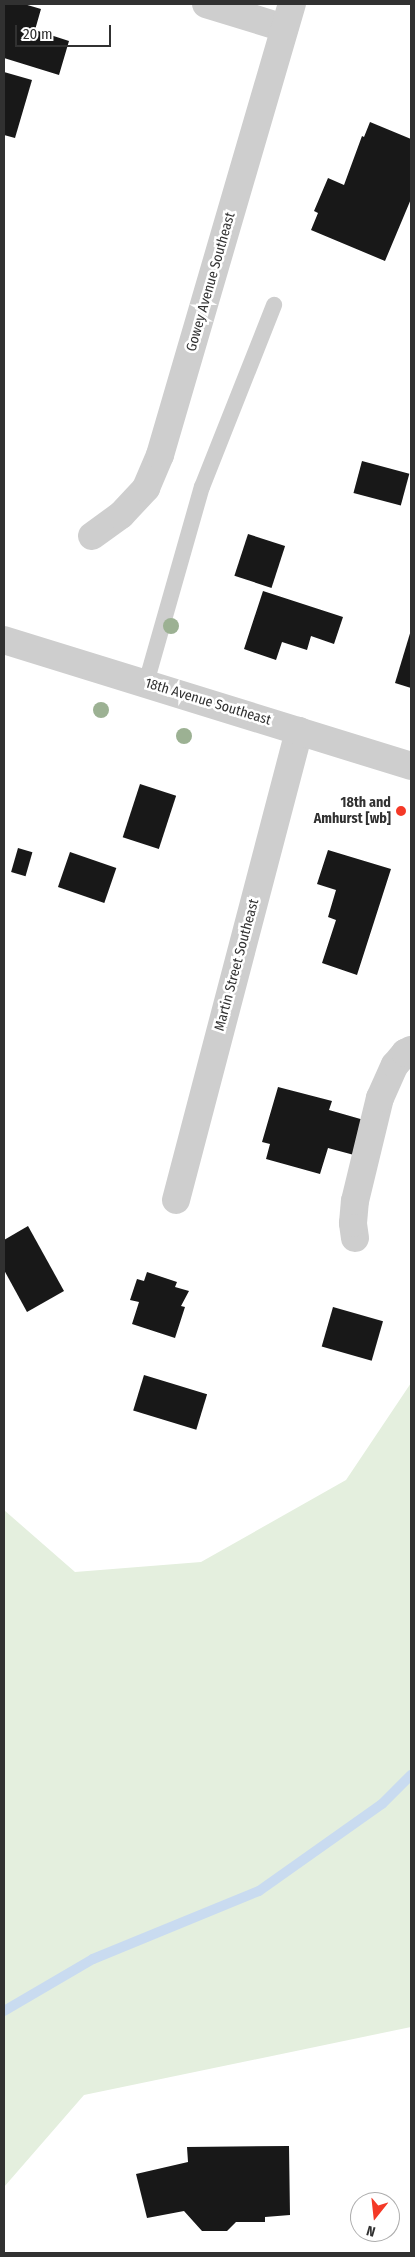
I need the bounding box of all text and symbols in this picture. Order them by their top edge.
scale bar [18,15,114,47]
text: 20 m [23,25,53,43]
street label: Gowey Avenue Southeast [183,210,239,354]
street label: 18th Avenue Southeast [143,675,273,729]
place label: 18th and Amhurst [wb] [314,795,391,828]
marker: 18th and Amhurst [wb] [395,805,407,817]
street label: Martin Street Southeast [211,897,263,1033]
north arrow [350,2192,400,2242]
text: N [365,2222,377,2240]

